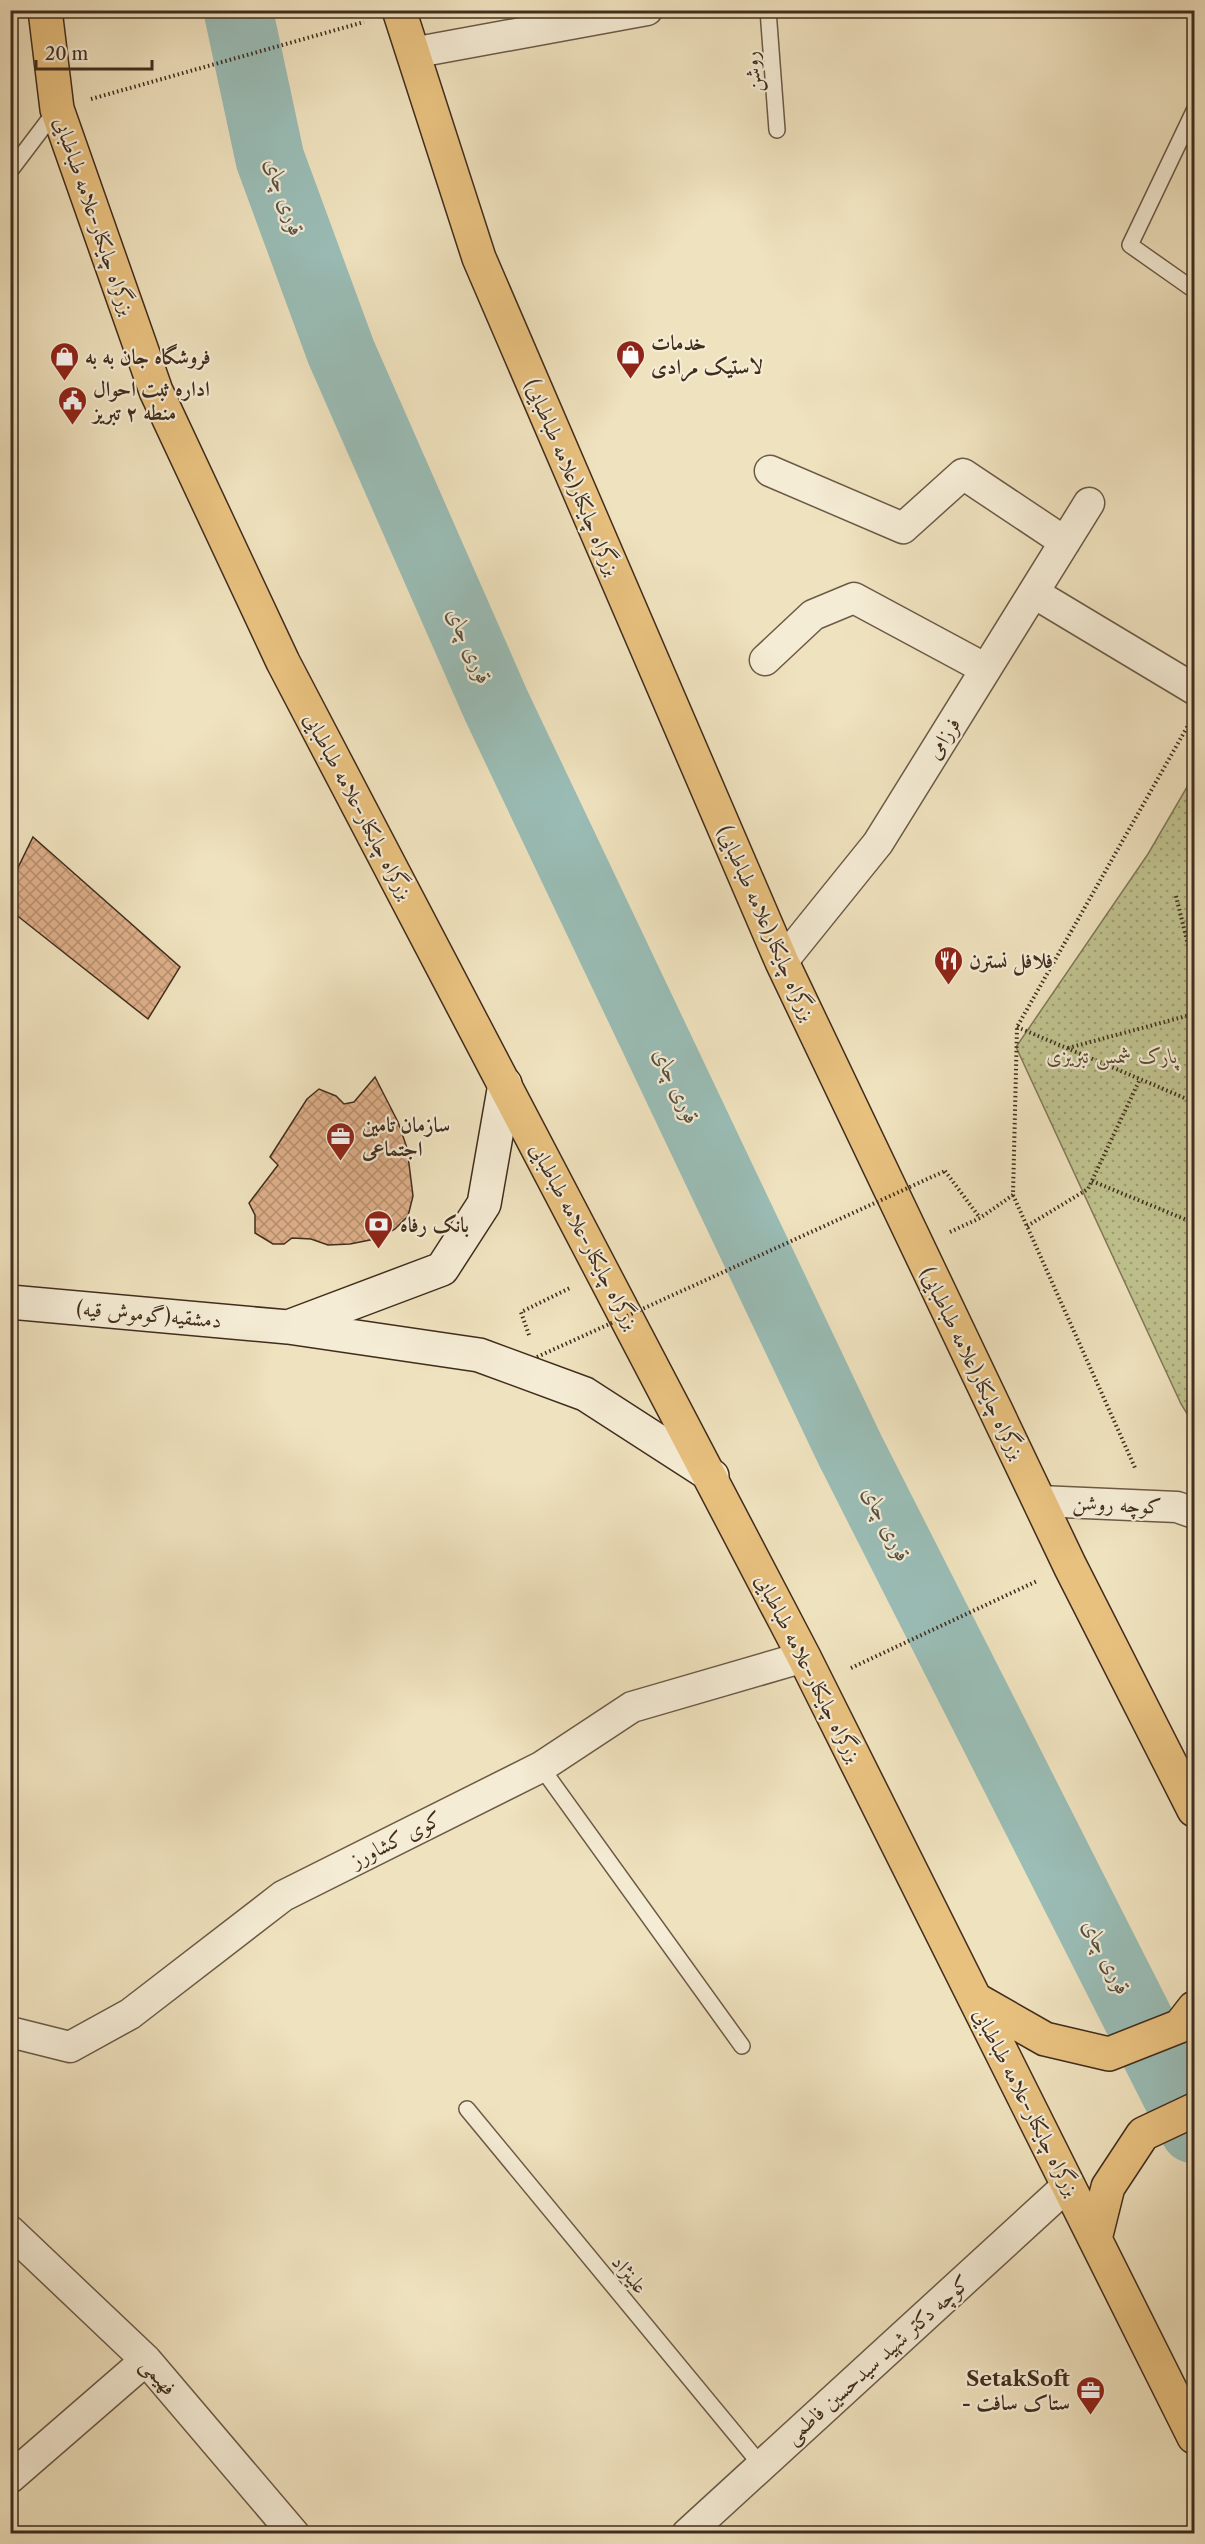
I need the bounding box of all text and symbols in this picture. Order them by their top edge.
scale bar [36,33,152,71]
text: 20 m [45,43,89,65]
street label: روشن [738,50,768,94]
street label: بزرگراه چایکنار-علامه طباطبایی [47,113,142,319]
water label: قوری چای [257,154,311,240]
place label: خدمات لاستیک مرادی [651,330,763,382]
shop icon: خدمات لاستیک مرادی [614,338,646,380]
shop icon: فروشگاه جان به به [48,340,80,382]
place label: فروشگاه جان به به [85,343,211,371]
street label: بزرگراه چایکنار(علامه طباطبایی) [518,375,627,580]
place label: اداره ثبت احوال منطه ۲ تبریز [91,376,210,426]
public building icon: اداره ثبت احوال منطه ۲ تبریز [56,384,88,426]
water label: قوری چای [439,604,499,689]
street label: بزرگراه چایکنار-علامه طباطبایی [297,708,420,905]
street label: فرزامی [921,713,966,764]
street label: بزرگراه چایکنار(علامه طباطبایی) [711,821,822,1026]
restaurant icon: فلافل نسترن [932,944,964,986]
place label: فلافل نسترن [969,948,1053,976]
park label: پارک شمس تبریزی [1046,1043,1180,1071]
water label: قوری چای [646,1044,706,1129]
place label: سازمان تامین اجتماعی [361,1112,450,1162]
office icon: سازمان تامین اجتماعی [325,1120,357,1162]
street label: بزرگراه چایکنار-علامه طباطبایی [523,1138,646,1335]
bank icon: بانک رفاه [363,1208,395,1250]
place label: بانک رفاه [400,1212,469,1238]
street label: بزرگراه چایکنار(علامه طباطبایی) [914,1262,1032,1465]
street label: دمشقیه(گوموش قیه) [75,1295,223,1334]
water label: قوری چای [855,1482,917,1567]
street label: کوچه روشن [1072,1489,1162,1521]
street label: بزرگراه چایکنار-علامه طباطبایی [749,1569,868,1768]
street label: کوی کشاورز [345,1806,446,1874]
water label: قوری چای [1075,1915,1137,2000]
street label: بزرگراه چایکنار-علامه طباطبایی [967,2003,1086,2202]
street label: علینژاد [607,2249,653,2299]
street label: کوچه دکتر شهید سیدحسین فاطمی [779,2269,976,2450]
street label: فهیمی [134,2352,182,2401]
place label: SetakSoft - ستاک سافت [962,2366,1070,2415]
office icon: SetakSoft - ستاک سافت [1075,2374,1107,2416]

